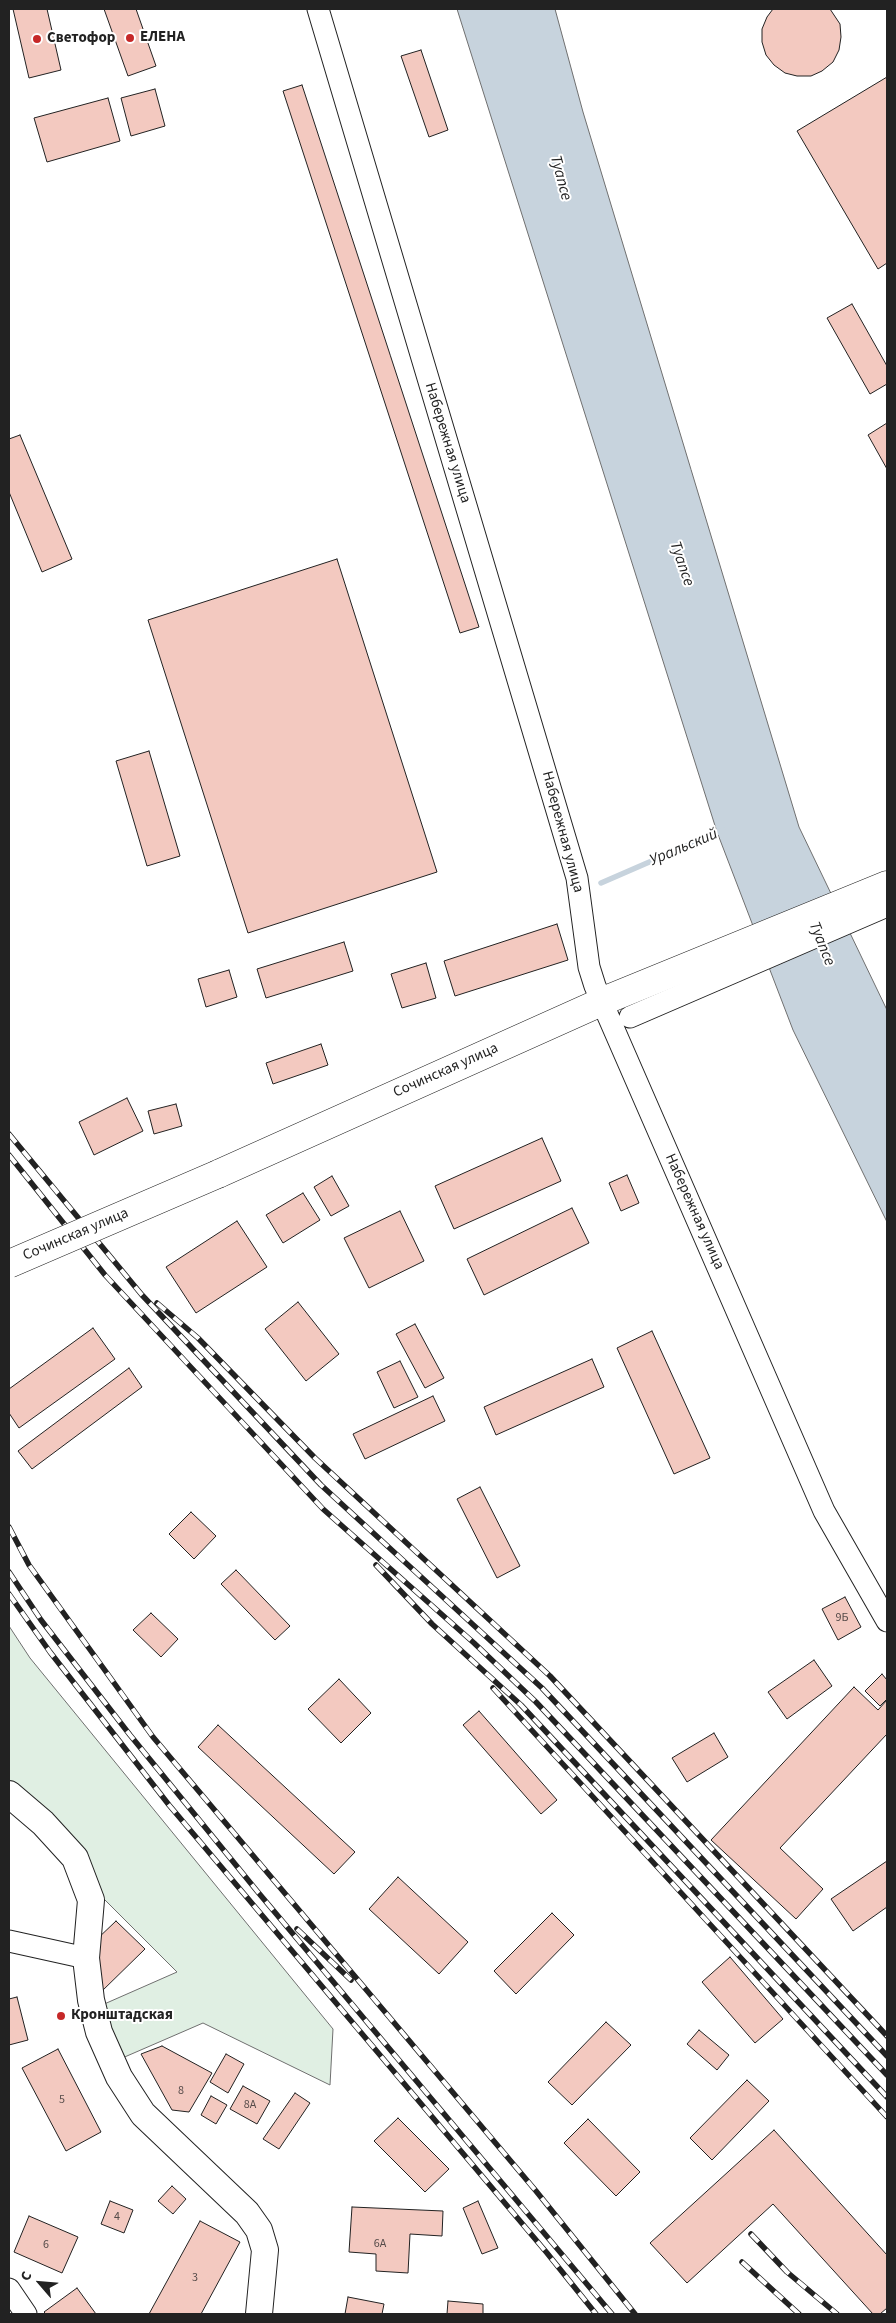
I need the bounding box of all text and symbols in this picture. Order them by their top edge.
place label: ЕЛЕНА [140,29,185,47]
place label: Светофор [47,30,115,48]
marker: ЕЛЕНА [124,32,136,44]
marker: Светофор [31,33,43,45]
water label: Туапсе [545,153,575,203]
street label: Набережная улица [420,381,474,505]
water label: Туапсе [664,539,698,589]
street label: Набережная улица [537,769,587,895]
water label: Уральский [647,825,721,871]
water label: Туапсе [803,919,839,969]
street label: Сочинская улица [391,1040,501,1102]
street label: Набережная улица [660,1151,728,1273]
street label: Сочинская улица [20,1205,132,1265]
house number: 9Б [836,1611,848,1625]
place label: Кронштадская [71,2007,173,2025]
marker: Кронштадская [55,2010,67,2022]
house number: 8 [178,2084,184,2098]
house number: 5 [59,2093,65,2107]
house number: 8А [244,2098,256,2112]
house number: 4 [114,2210,120,2224]
house number: 6А [374,2237,386,2251]
house number: 6 [43,2238,49,2252]
north arrow [15,2258,65,2308]
text: С [16,2268,37,2284]
house number: 3 [192,2271,198,2285]

